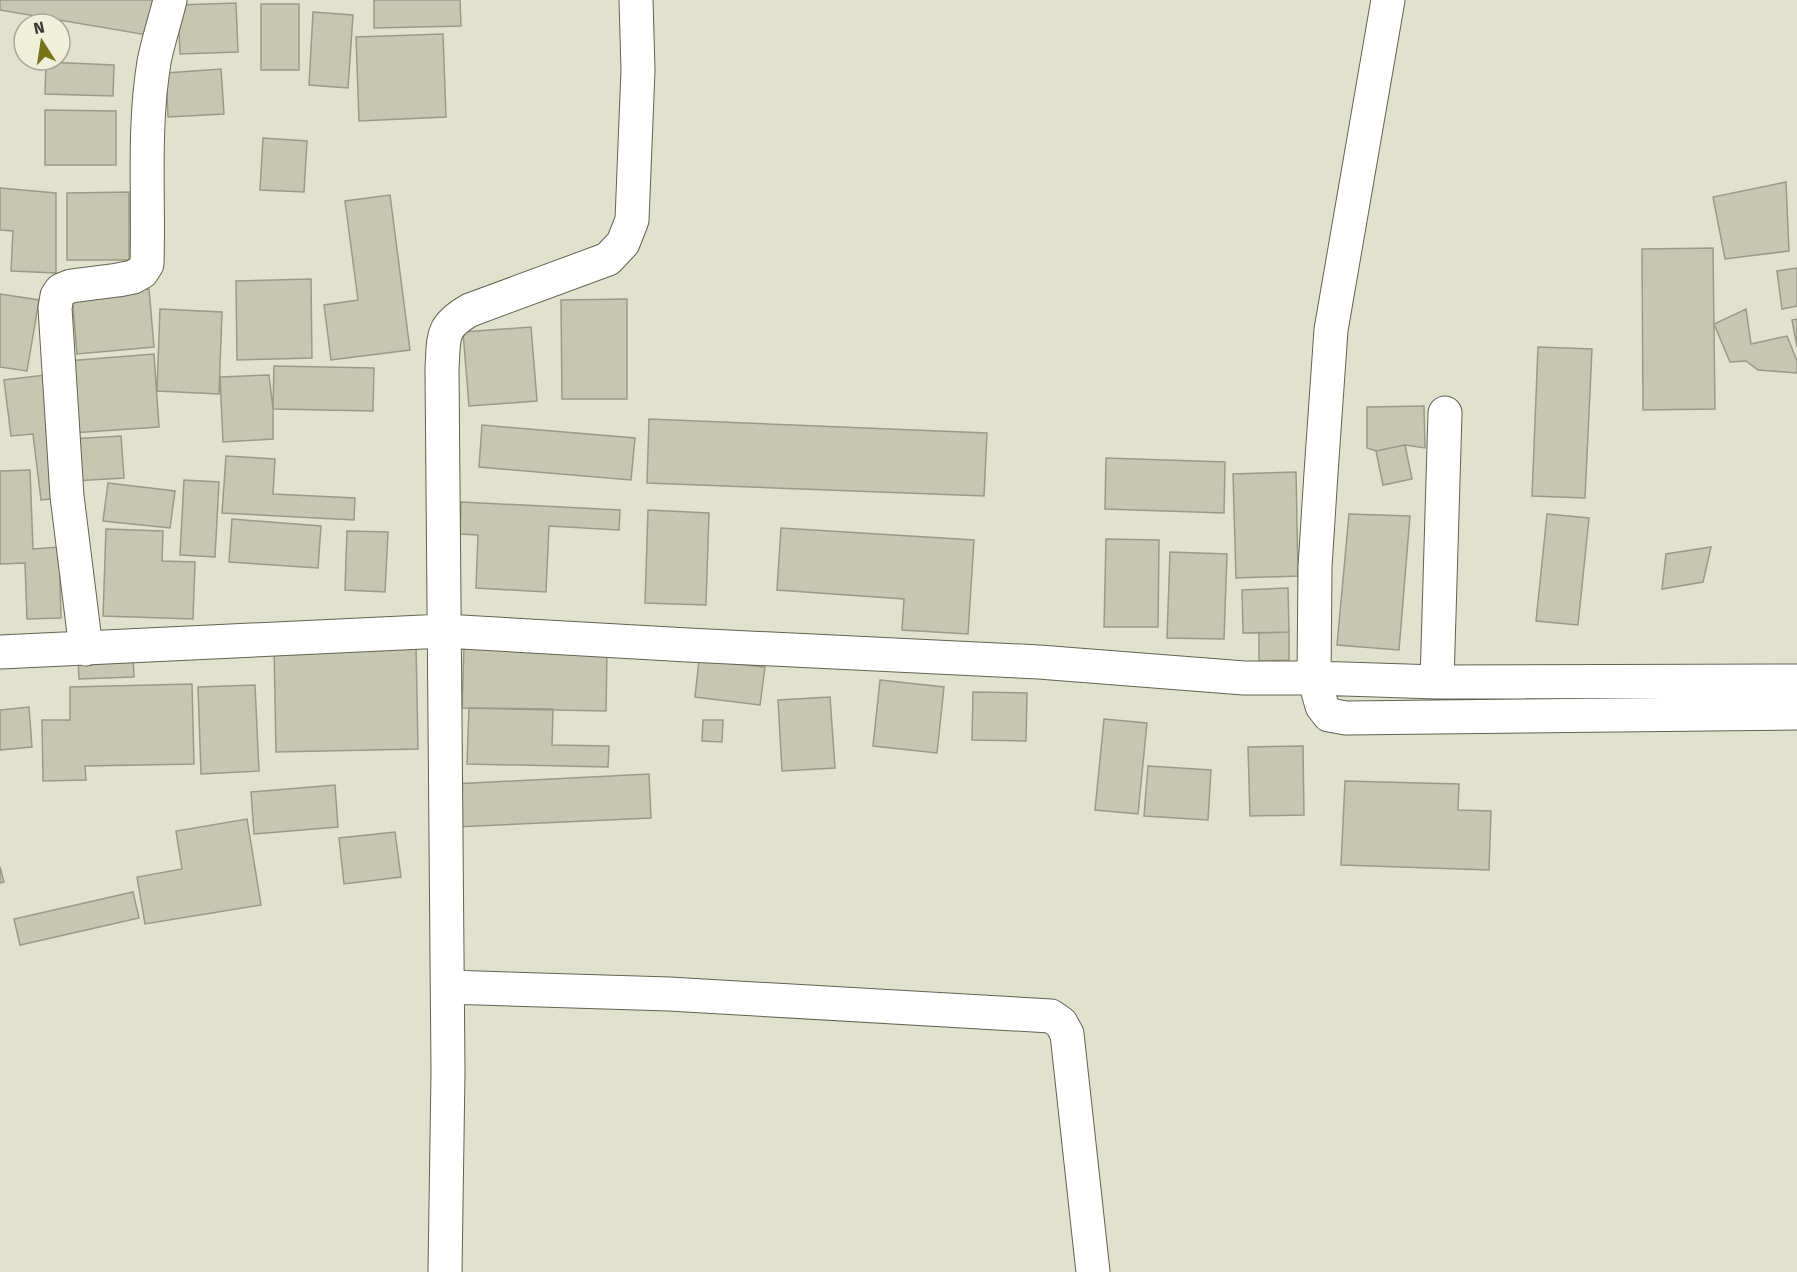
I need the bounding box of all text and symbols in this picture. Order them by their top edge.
north arrow [12,12,72,72]
text: N [32,17,46,38]

